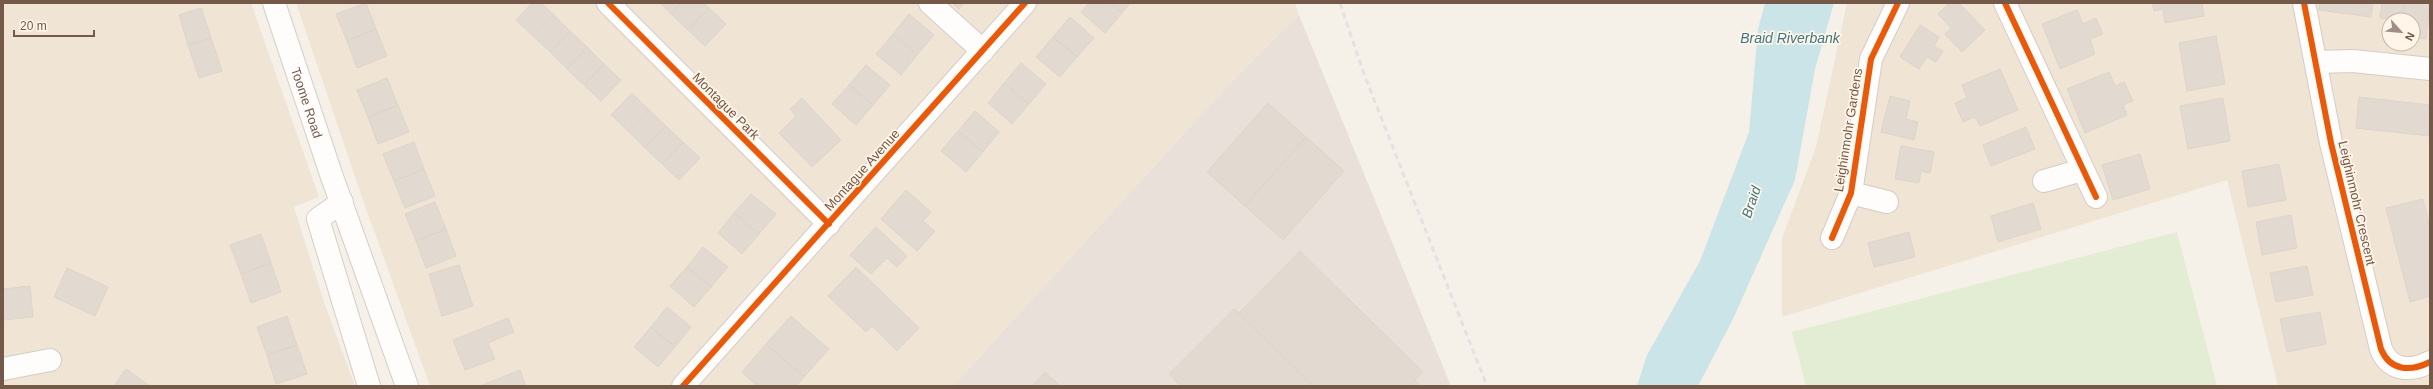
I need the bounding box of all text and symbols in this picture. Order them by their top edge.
scale bar [14,12,94,38]
north arrow [2381,12,2421,52]
text: 20 m [20,19,47,33]
water label: Braid Riverbank [1740,30,1841,46]
text: N [2403,30,2417,43]
street label: Toome Road [288,65,326,140]
street label: Leighinmohr Gardens [1831,67,1865,193]
street label: Montague Park [690,70,763,143]
street label: Montague Avenue [821,126,903,214]
street label: Leighinmohr Crescent [2335,139,2379,267]
water label: Braid [1738,183,1764,220]

